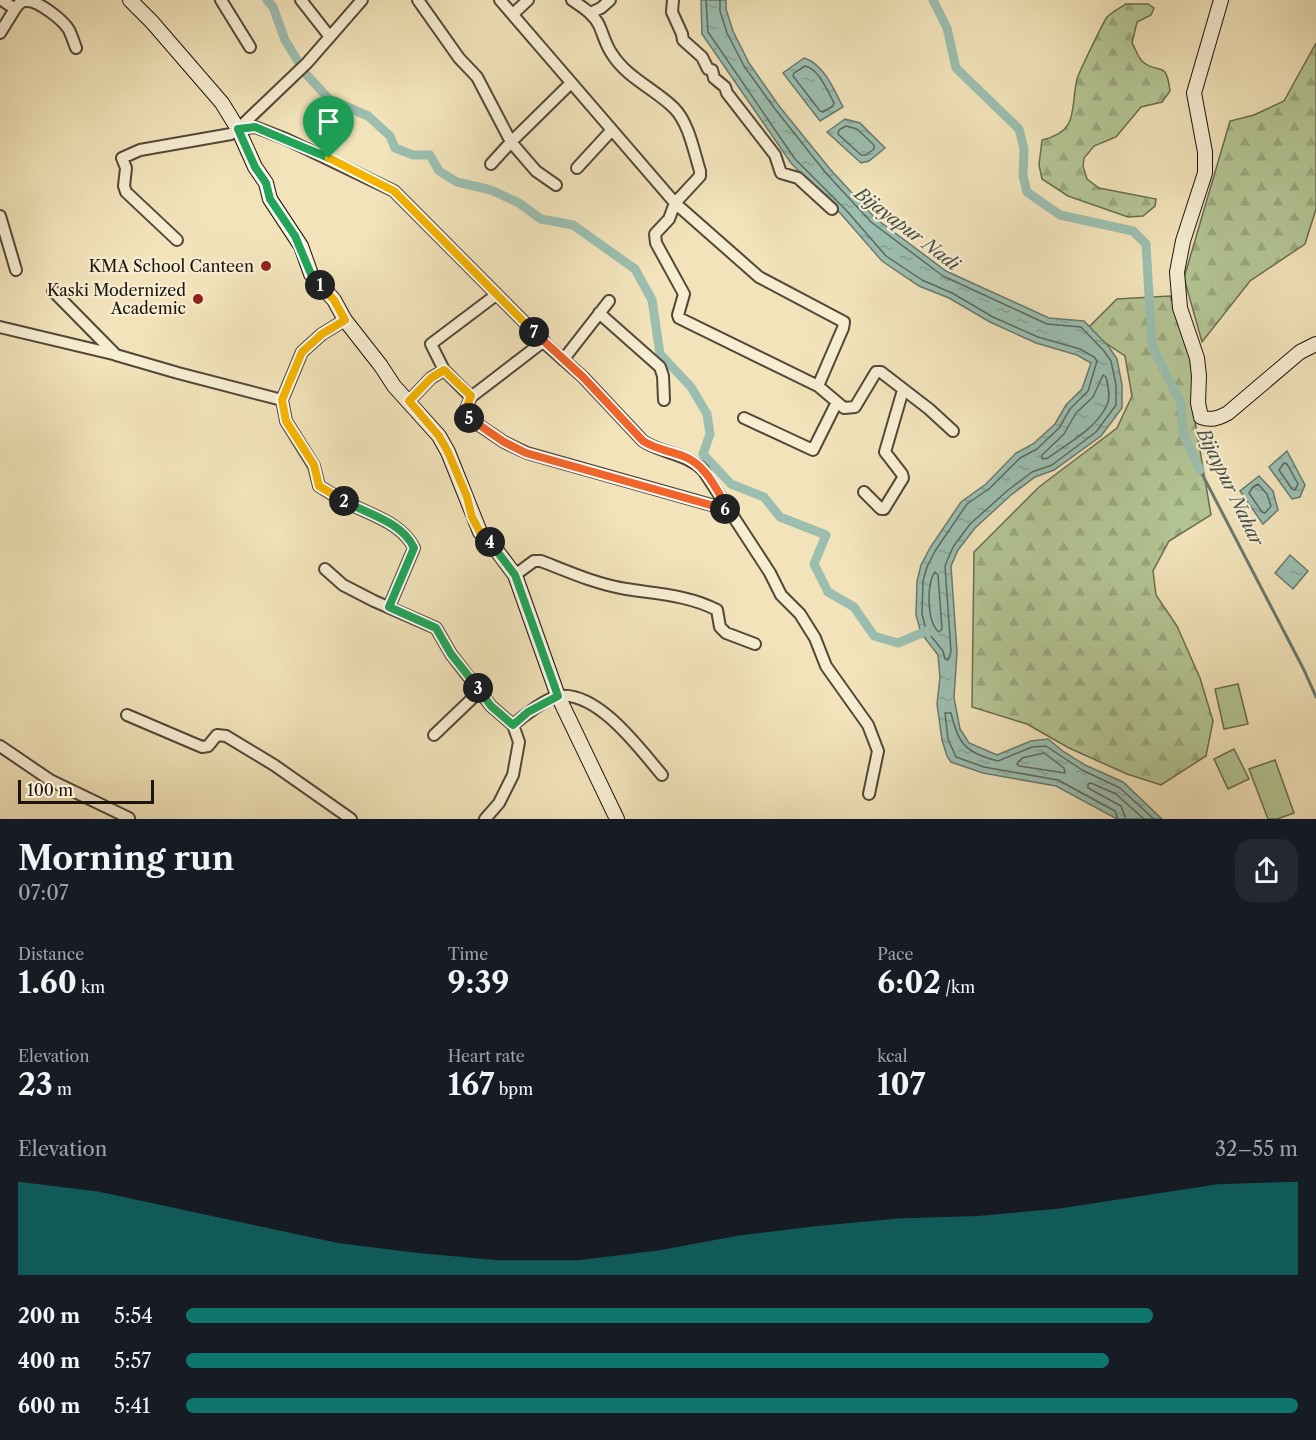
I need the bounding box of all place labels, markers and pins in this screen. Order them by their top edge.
pin [303,96,354,158]
place label: KMA School Canteen [89,256,254,276]
marker: KMA School Canteen [259,259,273,273]
pin: 1 [305,270,335,300]
place label: Kaski Modernized Academic [47,280,186,318]
marker: Kaski Modernized Academic [191,292,205,306]
pin: 7 [519,317,549,347]
pin: 5 [454,403,484,433]
pin: 2 [329,486,359,516]
pin: 6 [710,494,740,524]
pin: 4 [475,527,505,557]
pin: 3 [463,673,493,703]

